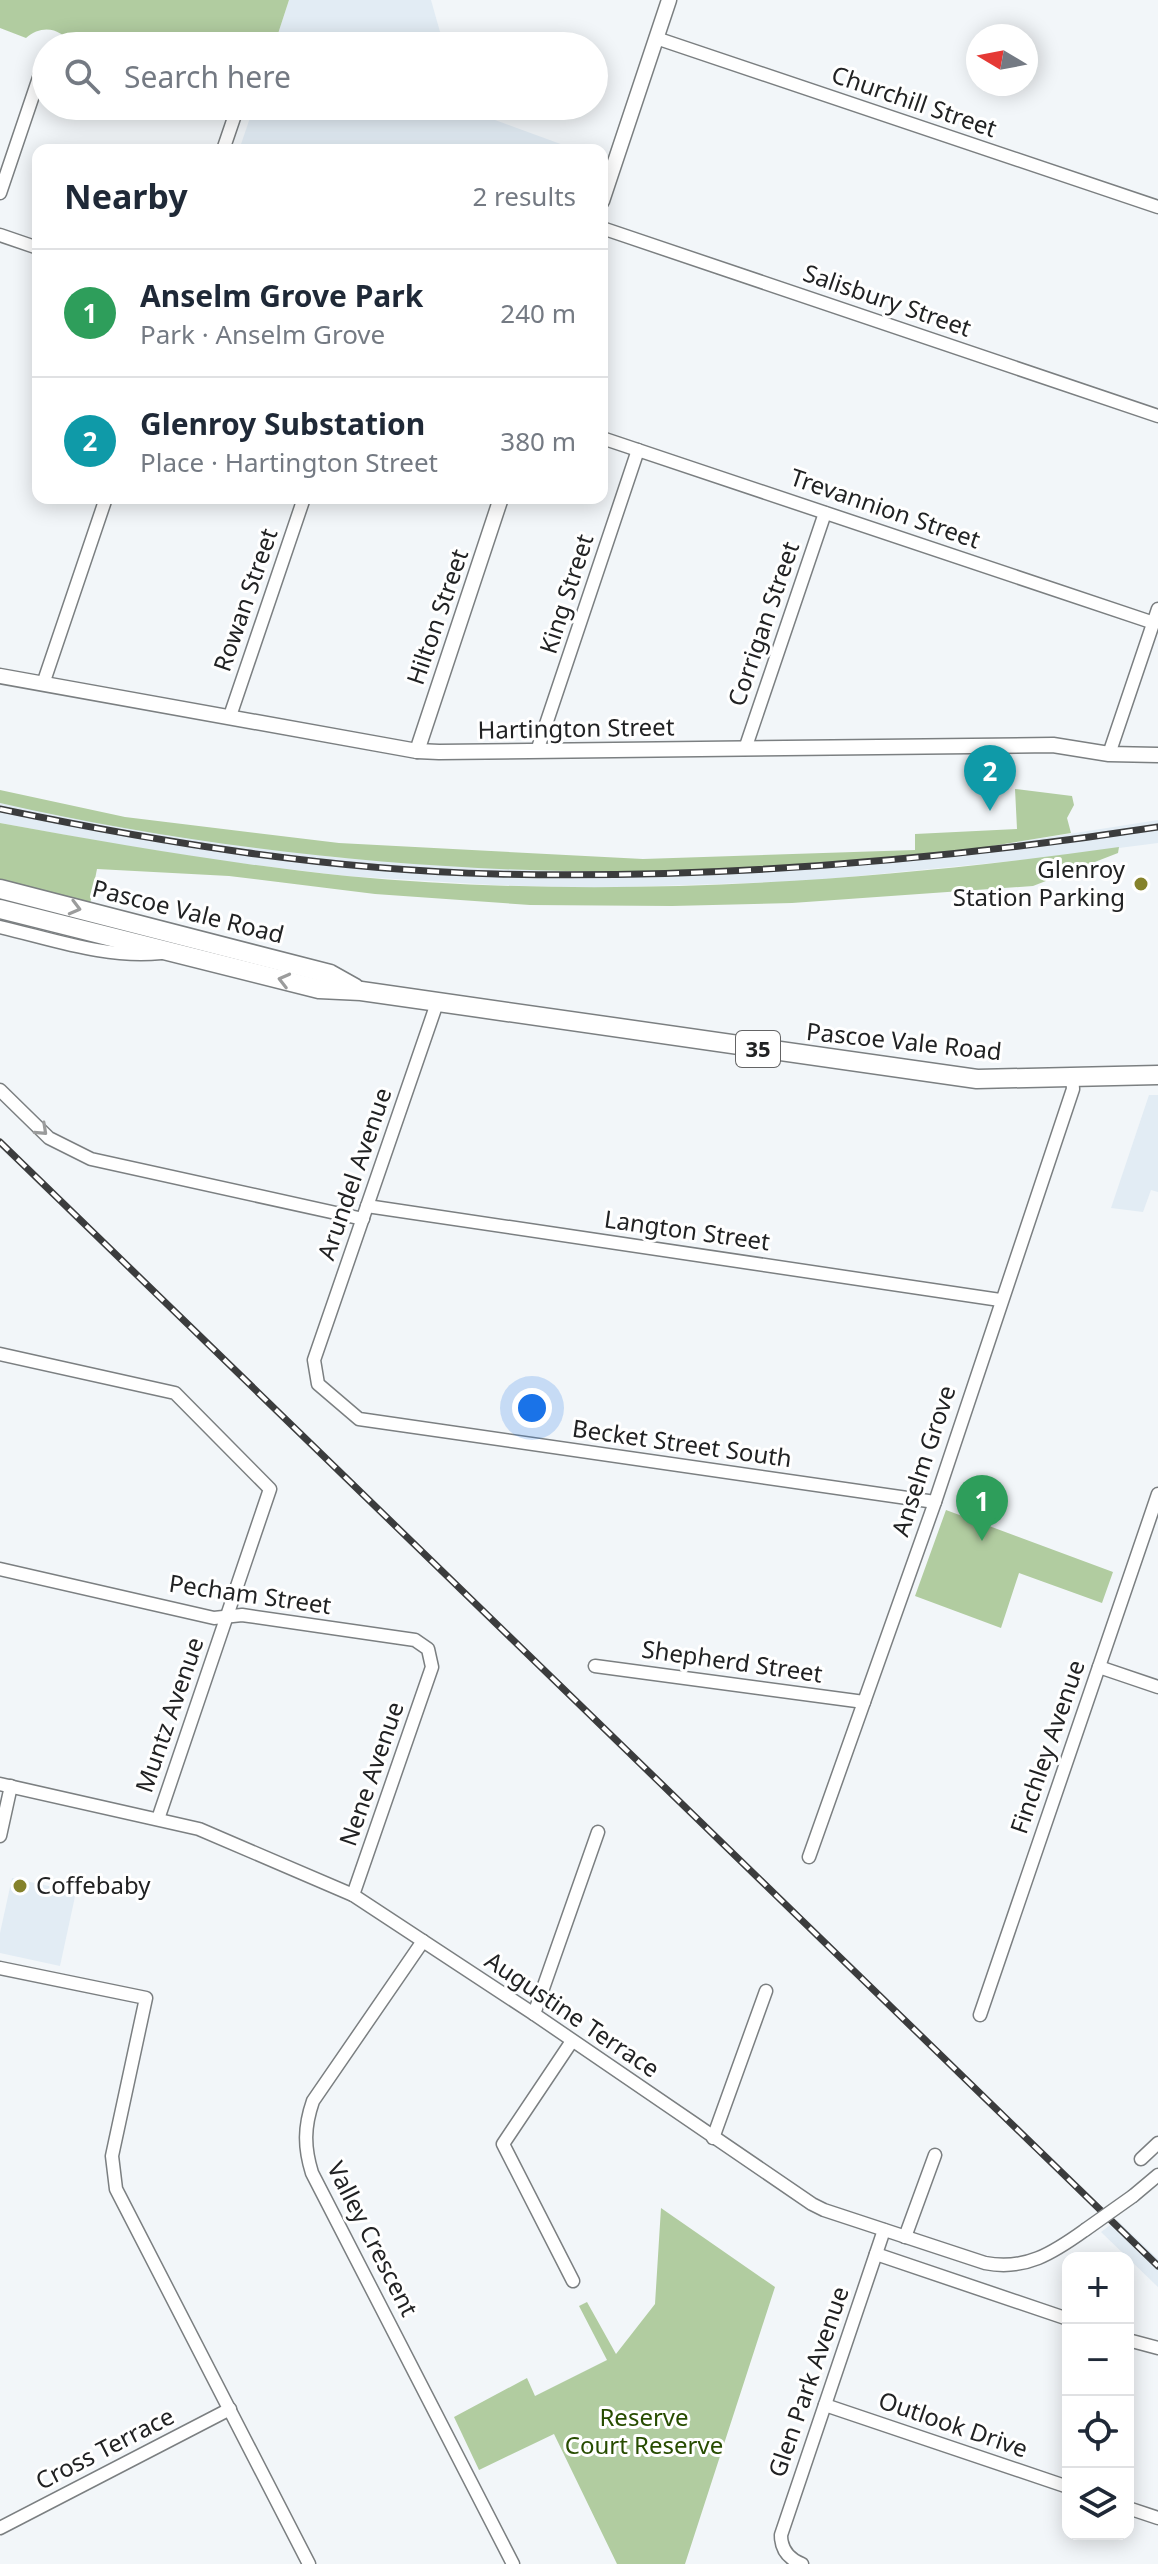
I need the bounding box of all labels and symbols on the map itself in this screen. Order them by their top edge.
north arrow [966,24,1038,96]
street label: Churchill Street [828,57,1002,144]
street label: Salisbury Street [799,255,976,344]
street label: Trevannion Street [786,460,985,556]
street label: Rowan Street [205,523,285,676]
street label: King Street [531,529,601,658]
street label: Corrigan Street [719,537,806,710]
street label: Hilton Street [398,544,475,689]
street label: Hartington Street [477,709,675,746]
pin: 2 [964,745,1016,811]
place label: Glenroy Station Parking [953,852,1126,913]
street label: Pascoe Vale Road [89,871,288,950]
marker: Glenroy Station Parking [1132,875,1150,893]
one-way arrow [68,899,82,916]
one-way arrow [278,973,291,990]
street label: Pascoe Vale Road [805,1014,1004,1067]
road number: 35 [736,1031,780,1067]
street label: Arundel Avenue [309,1083,398,1264]
one-way arrow [32,1120,47,1134]
street label: Langton Street [602,1202,772,1258]
street label: Anselm Grove [883,1381,962,1540]
your location [512,1388,552,1428]
street label: Becket Street South [570,1411,794,1474]
pin: 1 [956,1475,1008,1541]
street label: Pecham Street [167,1566,334,1621]
street label: Shepherd Street [640,1632,825,1690]
street label: Muntz Avenue [127,1633,211,1796]
street label: Finchley Avenue [1001,1655,1092,1838]
street label: Nene Avenue [330,1697,411,1850]
place label: Coffebaby [36,1868,151,1901]
marker: Coffebaby [11,1877,29,1895]
street label: Augustine Terrace [479,1943,667,2084]
street label: Valley Crescent [320,2155,427,2322]
street label: Glen Park Avenue [760,2282,856,2481]
street label: Outlook Drive [874,2383,1033,2465]
street label: Cross Terrace [29,2399,179,2497]
park label: Reserve Court Reserve [565,2400,723,2461]

